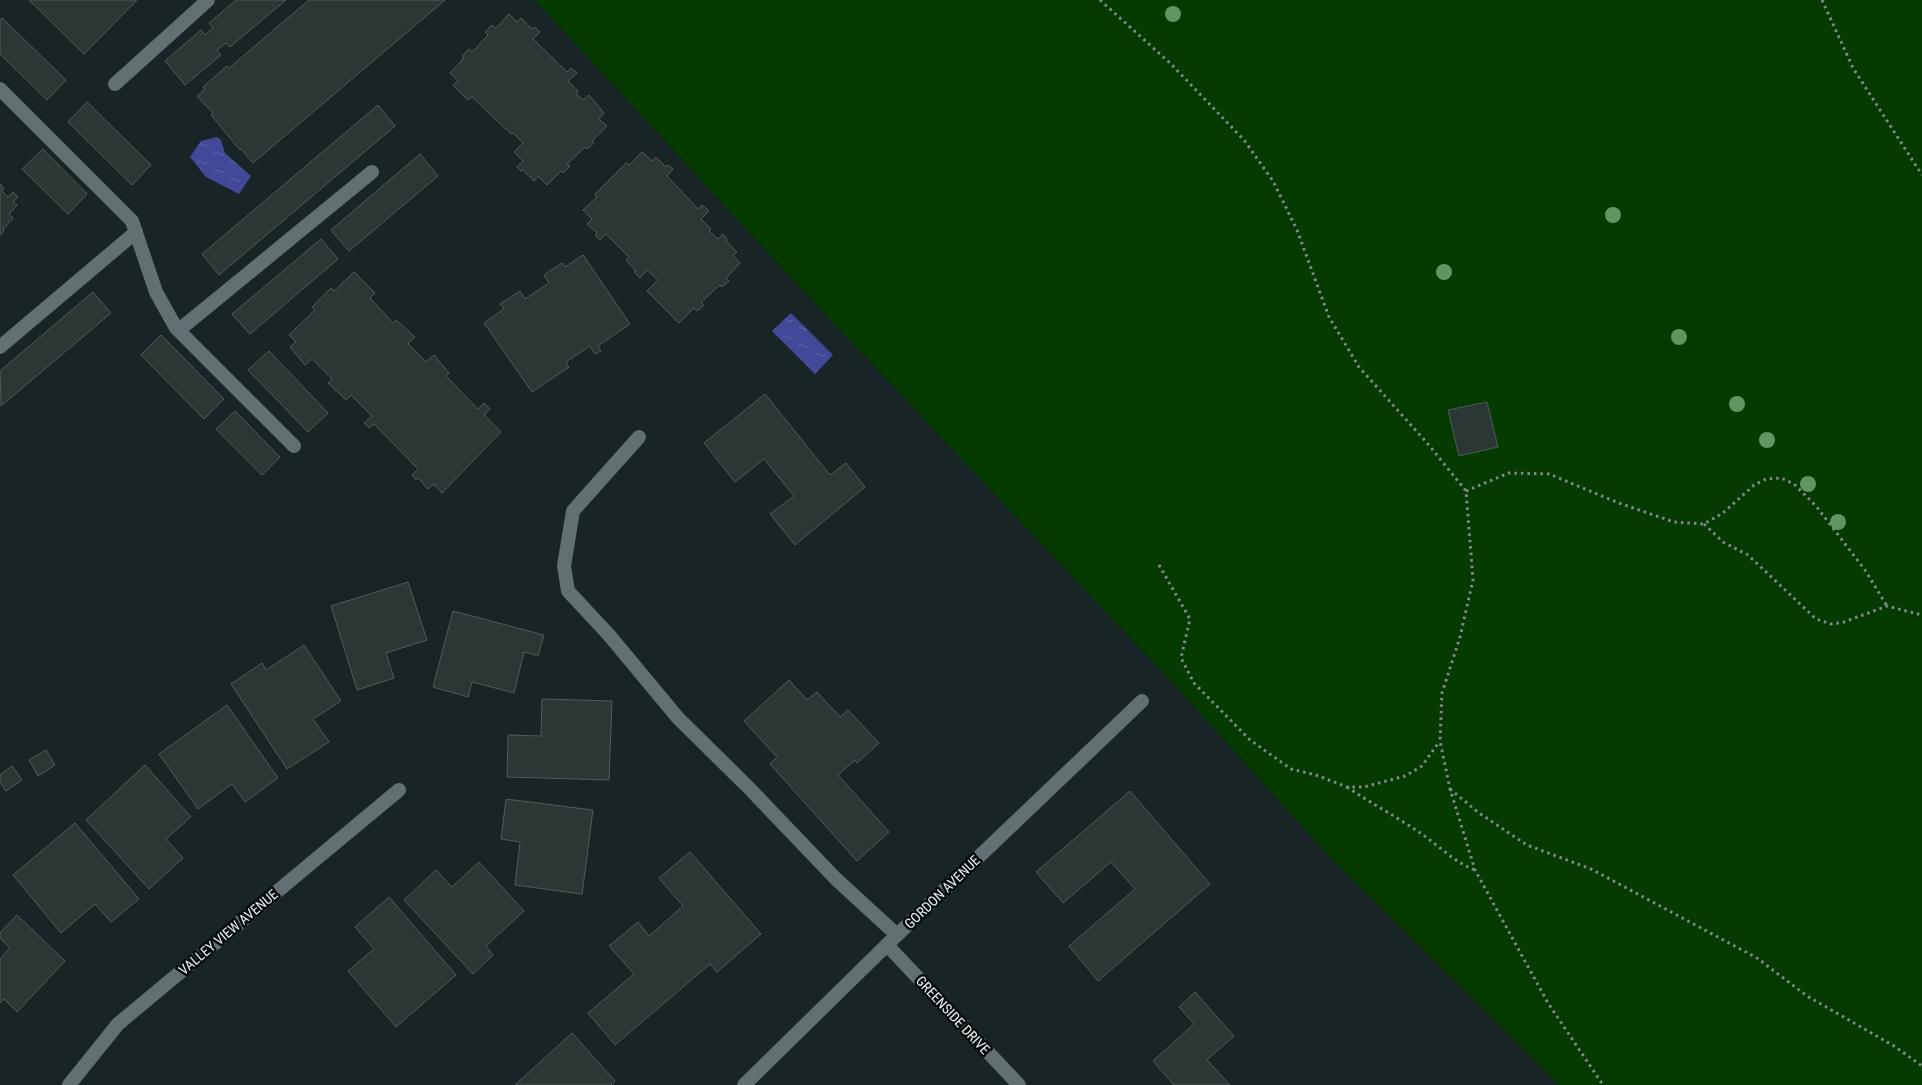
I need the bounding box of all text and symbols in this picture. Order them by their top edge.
street label: GORDON AVENUE [901,852,983,932]
street label: VALLEY VIEW AVENUE [175,886,281,978]
street label: GREENSIDE DRIVE [913,973,993,1057]

